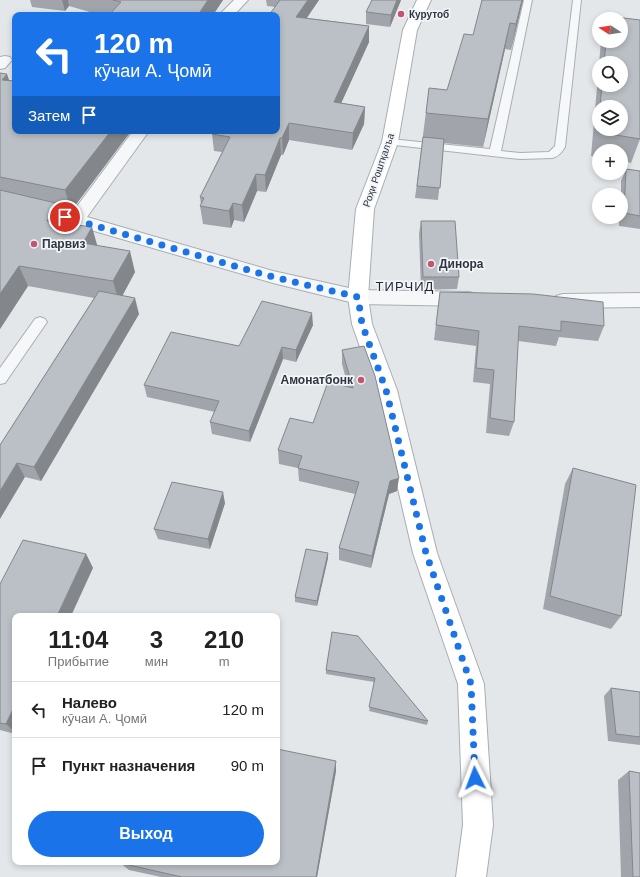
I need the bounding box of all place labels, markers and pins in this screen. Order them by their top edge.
marker: Курутоб [396,9,406,19]
place label: Курутоб [409,9,449,20]
pin [48,200,82,234]
place label: Парвиз [42,237,85,251]
marker: Парвиз [29,239,39,249]
place label: Динора [439,257,484,271]
marker: Динора [426,259,436,269]
place label: Амонатбонк [280,373,354,387]
marker: Амонатбонк [356,375,366,385]

